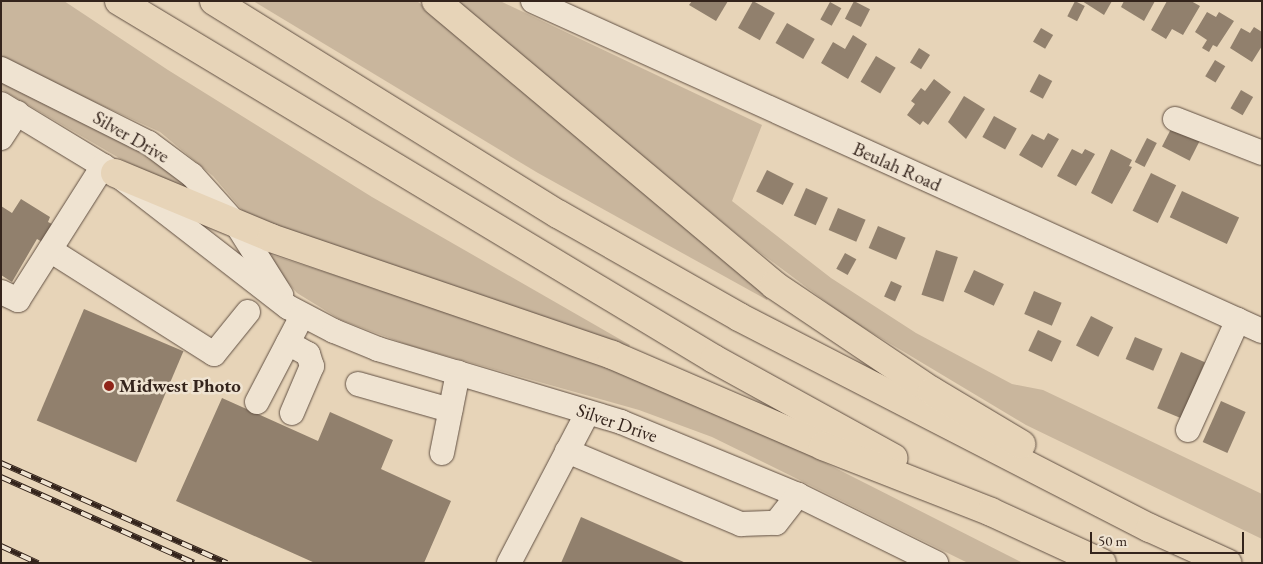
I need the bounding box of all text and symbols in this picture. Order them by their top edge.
street label: Silver Drive [89,106,173,168]
street label: Beulah Road [849,137,945,197]
place label: Midwest Photo [119,375,241,397]
marker: Midwest Photo [103,380,115,392]
street label: Silver Drive [574,399,660,447]
scale bar [1093,522,1247,554]
text: 50 m [1098,531,1127,550]

